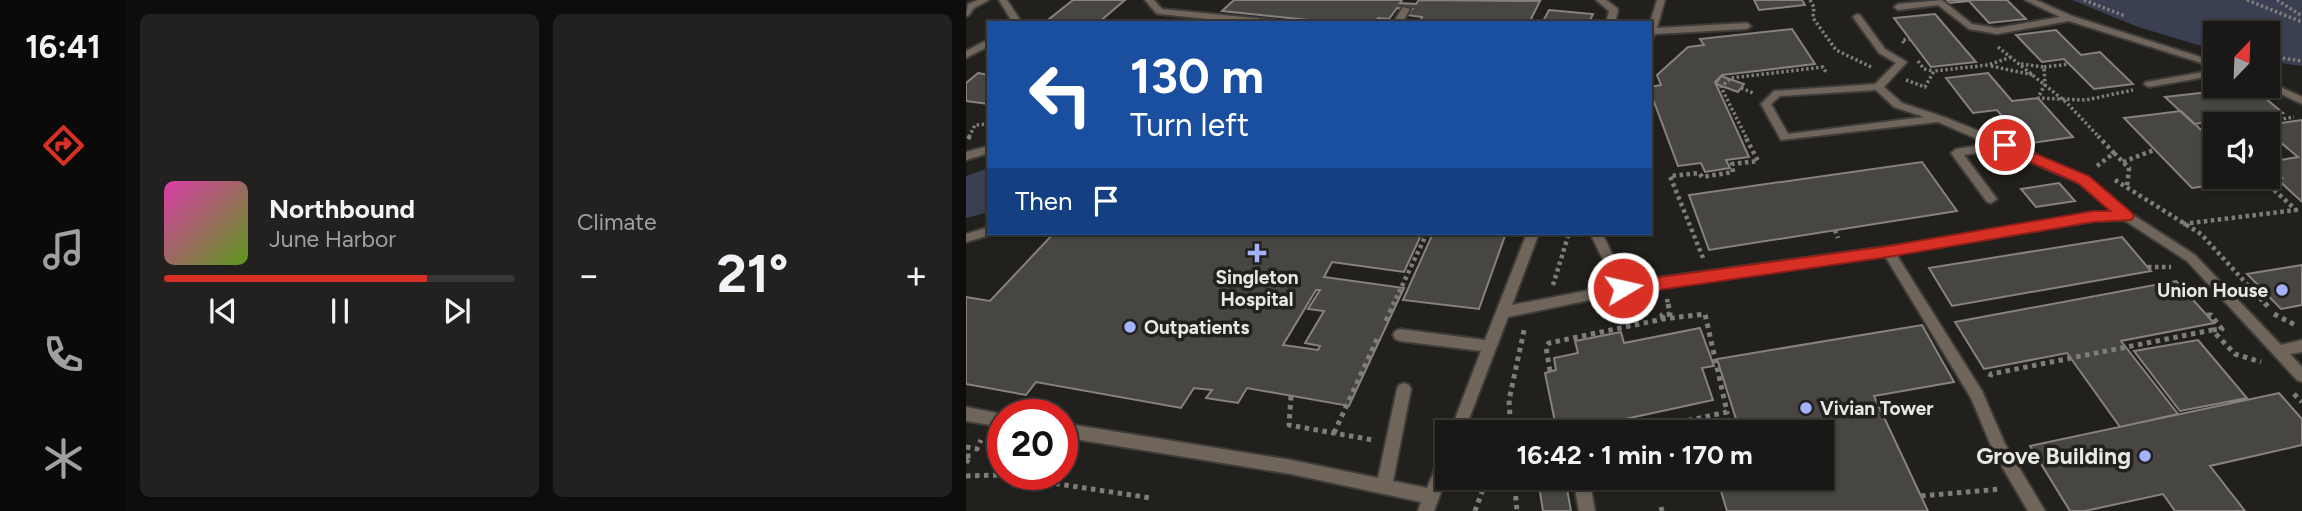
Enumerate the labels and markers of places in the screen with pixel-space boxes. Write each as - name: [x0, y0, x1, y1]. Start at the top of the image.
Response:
- pin: [1975, 115, 2035, 175]
- marker: Singleton Hospital: [1247, 243, 1267, 263]
- place label: Singleton Hospital: [1215, 266, 1299, 311]
- place label: Union House: [2157, 279, 2268, 302]
- marker: Union House: [2274, 282, 2290, 298]
- place label: Outpatients: [1144, 316, 1250, 339]
- marker: Outpatients: [1122, 319, 1138, 335]
- place label: Vivian Tower: [1820, 397, 1933, 420]
- marker: Vivian Tower: [1798, 400, 1814, 416]
- place label: Grove Building: [1976, 442, 2131, 470]
- marker: Grove Building: [2137, 448, 2153, 464]

